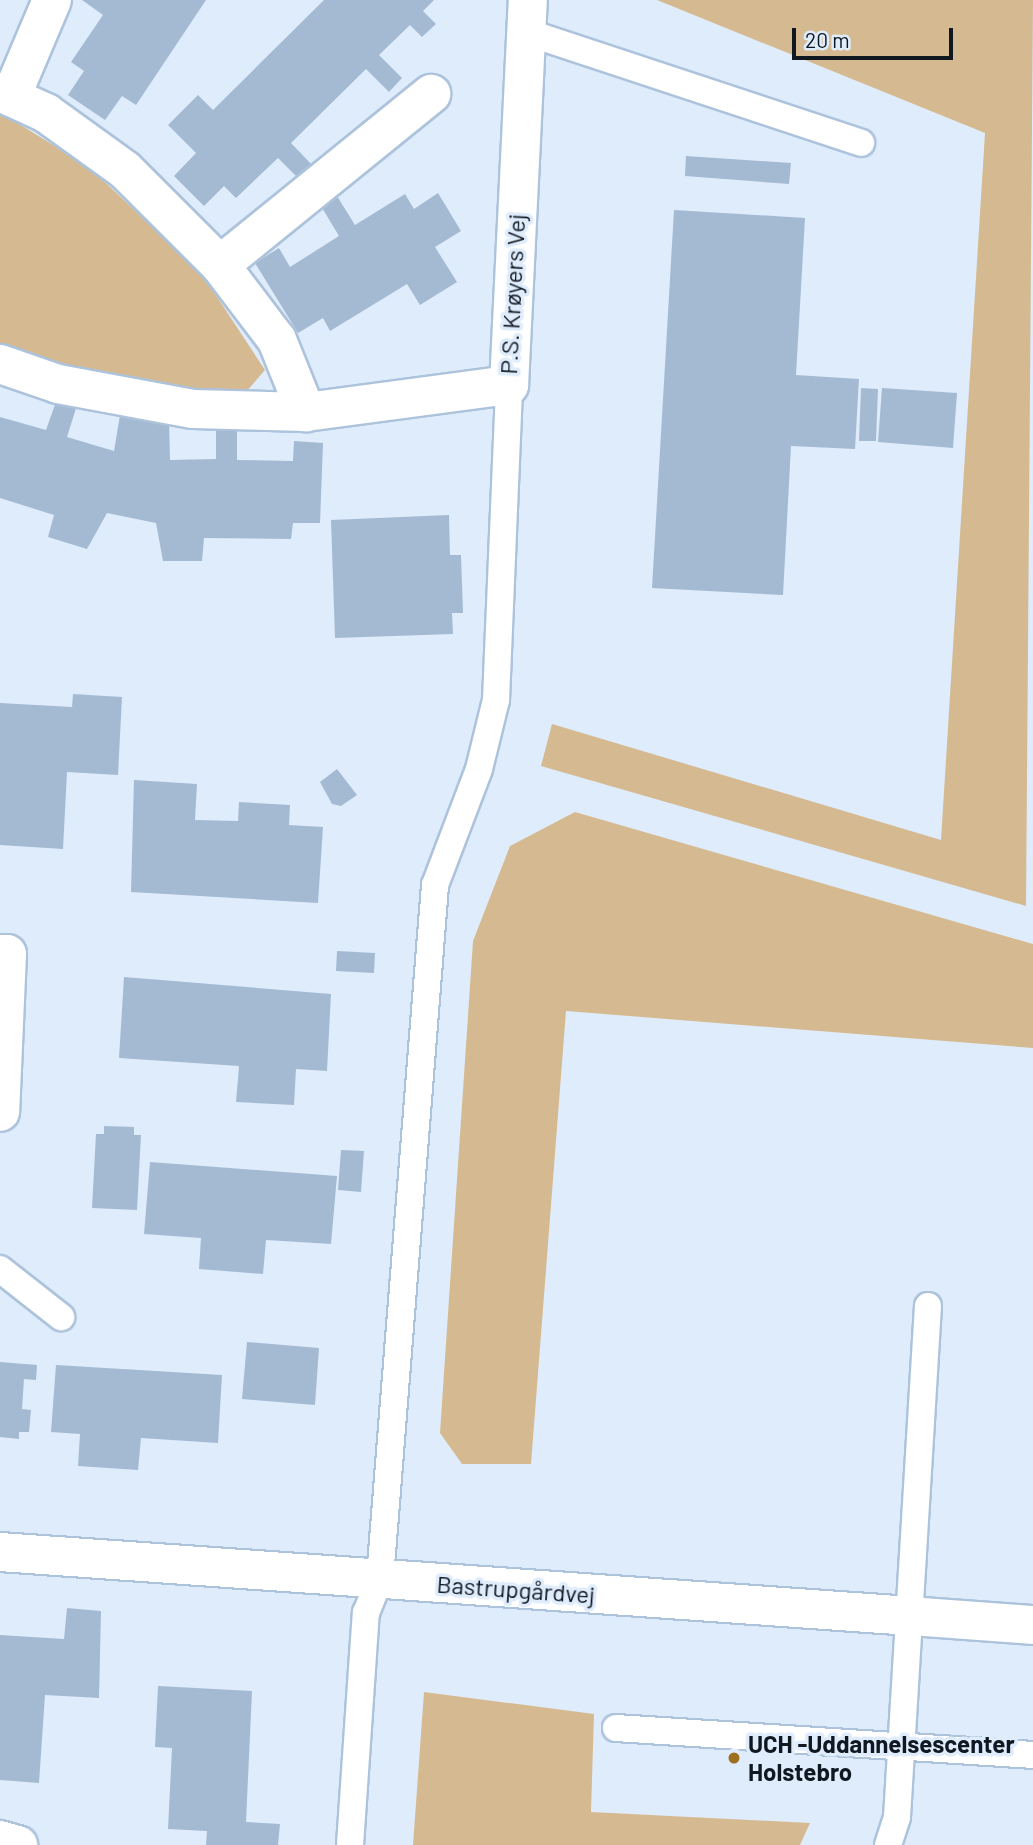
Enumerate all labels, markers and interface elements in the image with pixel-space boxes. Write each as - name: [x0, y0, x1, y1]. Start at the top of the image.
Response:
- scale bar: [795, 14, 956, 58]
- text: 20 m: [805, 27, 850, 52]
- street label: P.S. Krøyers Vej: [493, 213, 531, 375]
- street label: Bastrupgårdvej: [436, 1569, 596, 1609]
- place label: UCH -Uddannelsescenter Holstebro: [748, 1730, 1015, 1786]
- marker: UCH -Uddannelsescenter Holstebro: [726, 1750, 742, 1766]

